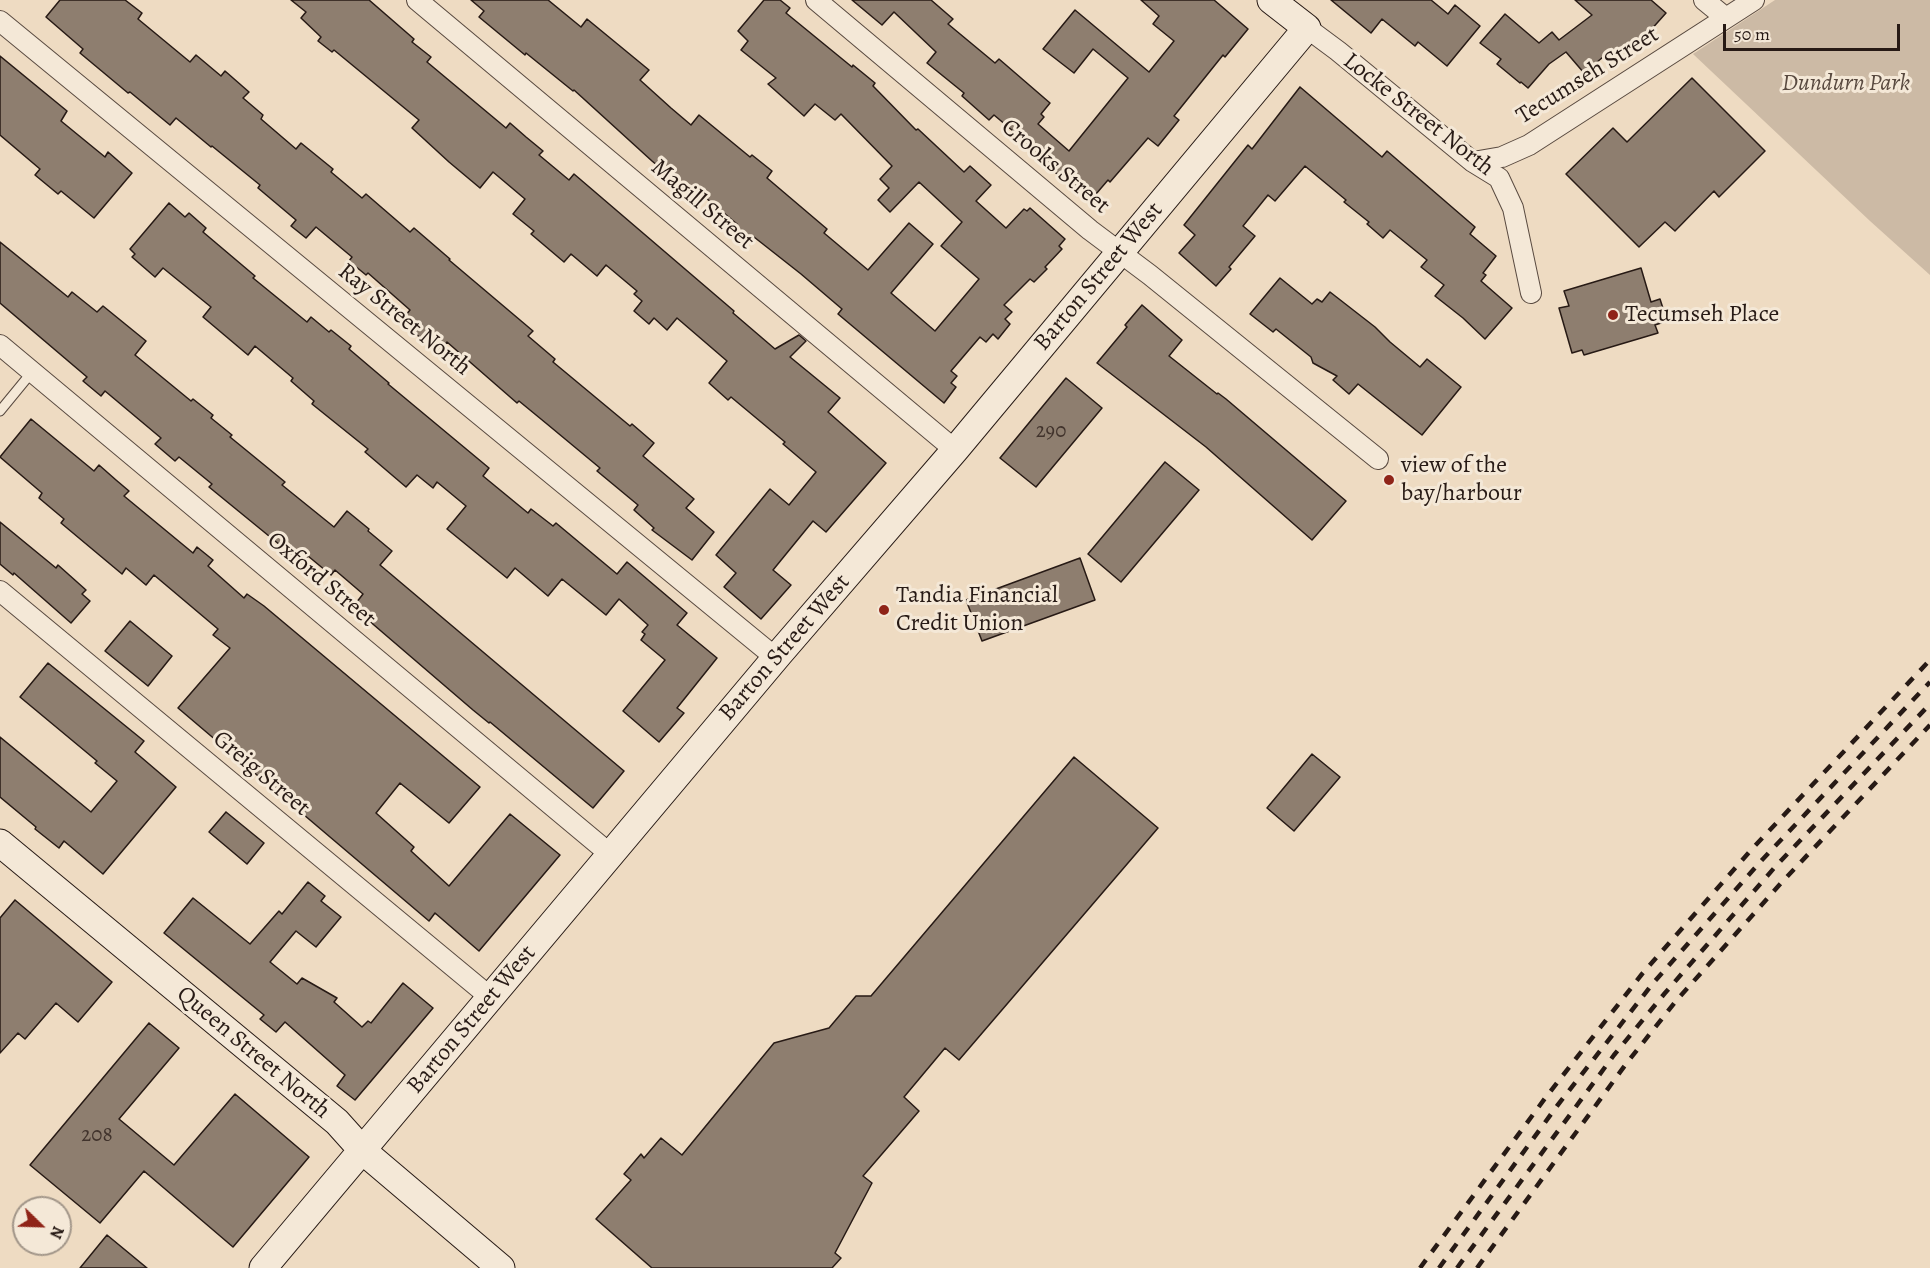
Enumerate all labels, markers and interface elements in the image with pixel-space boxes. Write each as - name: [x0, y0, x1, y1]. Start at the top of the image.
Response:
- scale bar: [1726, 12, 1903, 50]
- street label: Tecumseh Street: [1511, 21, 1665, 131]
- text: 50 m: [1734, 22, 1770, 46]
- street label: Locke Street North: [1337, 47, 1499, 183]
- park label: Dundurn Park: [1782, 70, 1910, 98]
- street label: Crooks Street: [995, 113, 1115, 221]
- street label: Magill Street: [645, 154, 759, 256]
- street label: Barton Street West: [1028, 197, 1170, 357]
- street label: Ray Street North: [332, 258, 476, 382]
- place label: Tecumseh Place: [1625, 301, 1779, 329]
- marker: Tecumseh Place: [1606, 308, 1620, 322]
- house number: 290: [1036, 419, 1066, 445]
- place label: view of the bay/harbour: [1401, 452, 1522, 508]
- marker: view of the bay/harbour: [1382, 473, 1396, 487]
- street label: Oxford Street: [261, 526, 381, 634]
- street label: Barton Street West: [713, 569, 857, 727]
- place label: Tandia Financial Credit Union: [896, 582, 1058, 638]
- marker: Tandia Financial Credit Union: [877, 603, 891, 617]
- street label: Greig Street: [207, 725, 315, 823]
- street label: Barton Street West: [401, 940, 543, 1100]
- street label: Queen Street North: [170, 980, 336, 1126]
- house number: 208: [81, 1123, 113, 1149]
- north arrow: [12, 1196, 72, 1256]
- text: N: [44, 1223, 69, 1242]

